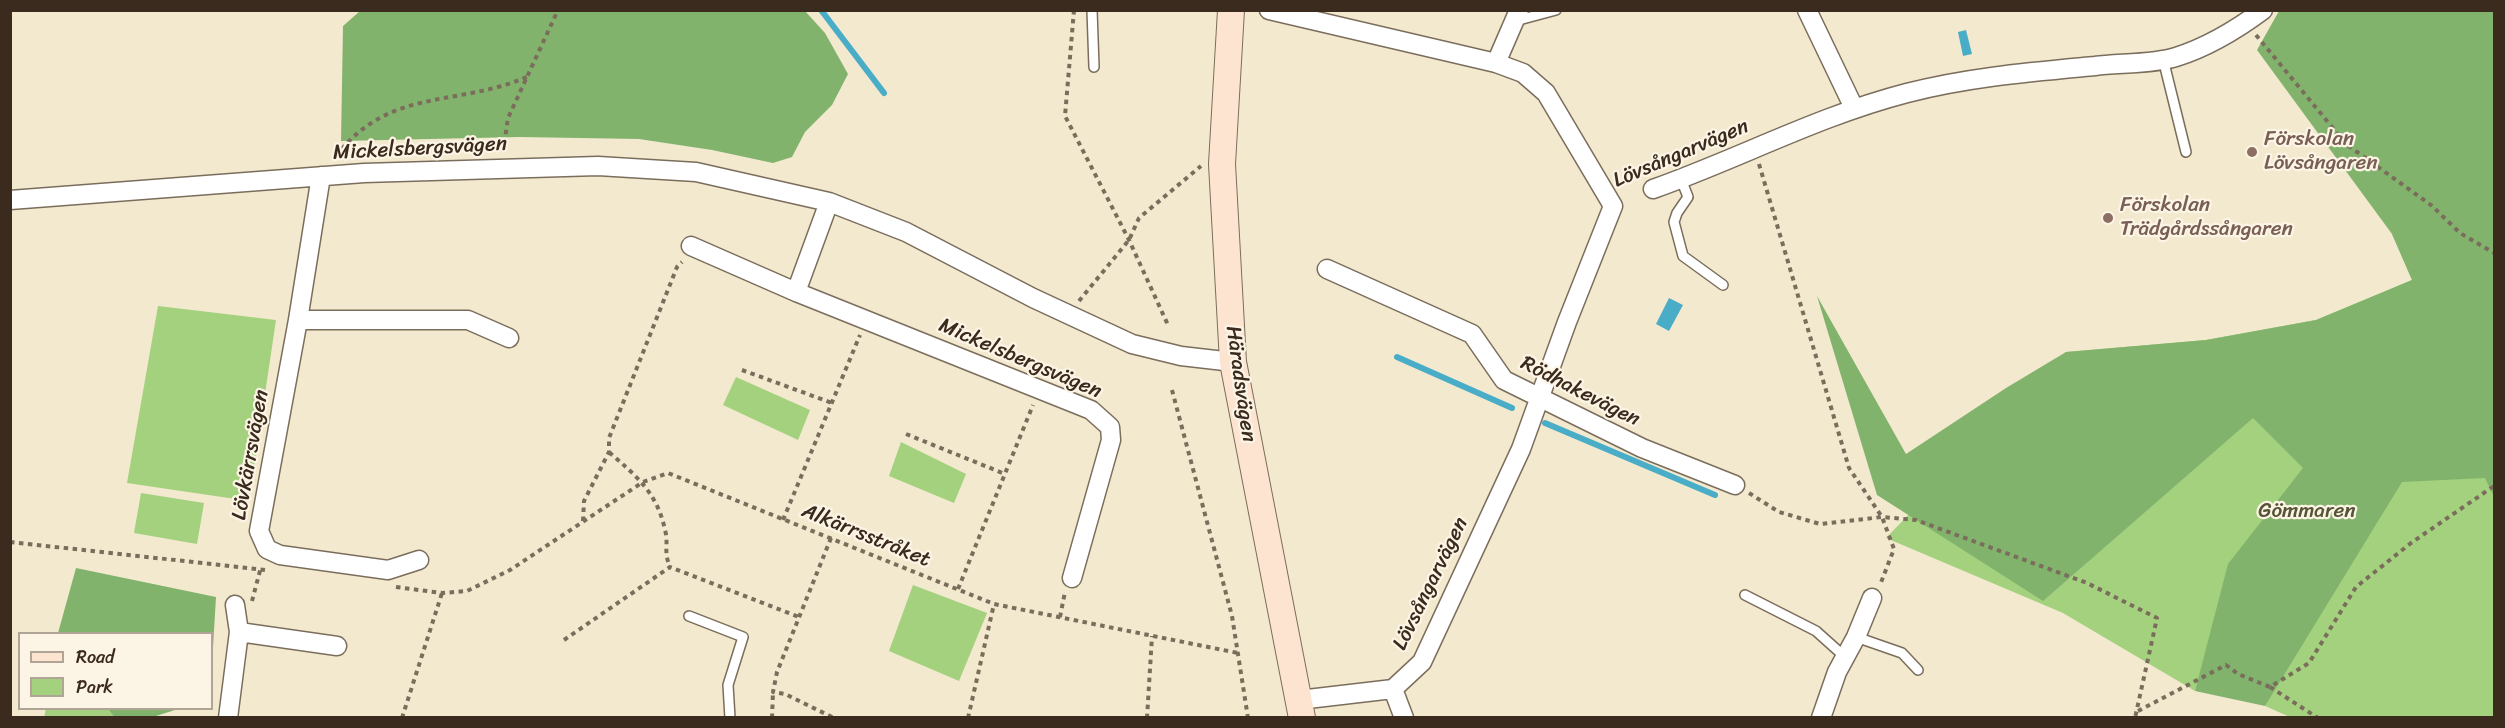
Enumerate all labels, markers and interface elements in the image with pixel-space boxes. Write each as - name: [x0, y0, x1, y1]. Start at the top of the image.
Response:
- street label: Lövsångarvägen: [1610, 114, 1752, 194]
- place label: Förskolan Lövsångaren: [2264, 127, 2378, 177]
- street label: Mickelsbergsvägen: [332, 132, 508, 166]
- marker: Förskolan Lövsångaren: [2245, 145, 2259, 159]
- place label: Förskolan Trädgårdssångaren: [2120, 193, 2293, 243]
- marker: Förskolan Trädgårdssångaren: [2101, 211, 2115, 225]
- street label: Mickelsbergsvägen: [935, 313, 1105, 405]
- street label: Häradsvägen: [1219, 324, 1261, 444]
- street label: Rödhakevägen: [1516, 351, 1644, 433]
- street label: Lövkärrsvägen: [227, 388, 275, 522]
- street label: Alkärrsstråket: [798, 499, 934, 573]
- park label: Gömmaren: [2258, 499, 2356, 525]
- street label: Lövsångarvägen: [1388, 514, 1474, 654]
- legend: [18, 632, 213, 710]
- text: Road: [76, 641, 115, 673]
- text: Park: [76, 671, 113, 703]

